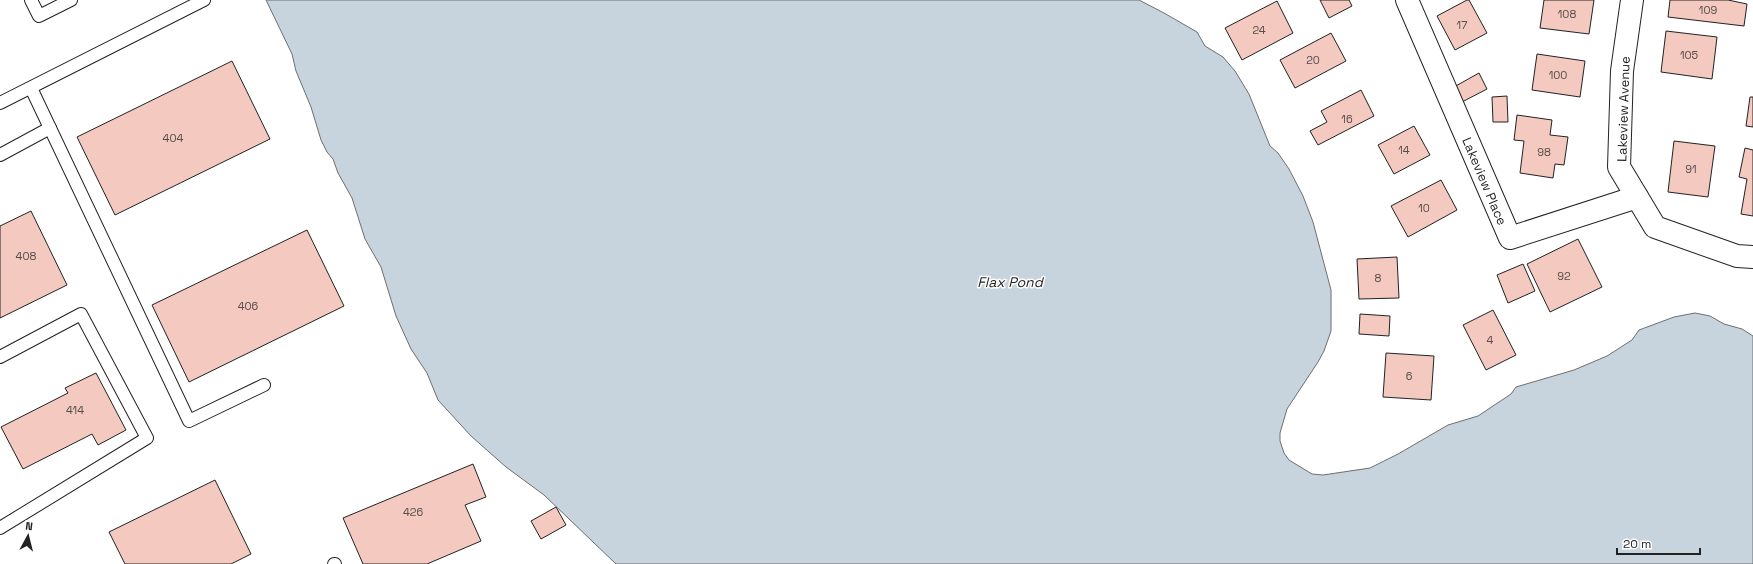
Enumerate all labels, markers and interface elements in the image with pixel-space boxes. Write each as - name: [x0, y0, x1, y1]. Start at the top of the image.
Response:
- house number: 109: [1699, 3, 1717, 17]
- house number: 108: [1558, 7, 1576, 21]
- house number: 17: [1457, 18, 1467, 32]
- house number: 24: [1252, 23, 1266, 37]
- house number: 105: [1680, 48, 1699, 62]
- house number: 20: [1306, 53, 1320, 67]
- street label: Lakeview Avenue: [1613, 56, 1634, 162]
- house number: 100: [1549, 68, 1567, 82]
- house number: 16: [1341, 112, 1353, 126]
- house number: 404: [163, 131, 184, 145]
- street label: Lakeview Place: [1458, 135, 1511, 228]
- house number: 14: [1398, 143, 1410, 157]
- house number: 98: [1537, 145, 1551, 159]
- house number: 91: [1685, 162, 1697, 176]
- house number: 10: [1418, 201, 1430, 215]
- house number: 408: [16, 249, 37, 263]
- house number: 92: [1557, 269, 1571, 283]
- house number: 8: [1375, 271, 1382, 285]
- water label: Flax Pond: [977, 273, 1045, 291]
- house number: 406: [238, 299, 259, 313]
- house number: 4: [1487, 333, 1494, 347]
- house number: 6: [1406, 369, 1413, 383]
- house number: 414: [66, 403, 84, 417]
- house number: 426: [403, 505, 423, 519]
- north arrow: [8, 516, 48, 556]
- text: N: [25, 519, 34, 533]
- scale bar: [1617, 530, 1700, 556]
- text: 20 m: [1623, 536, 1651, 552]

